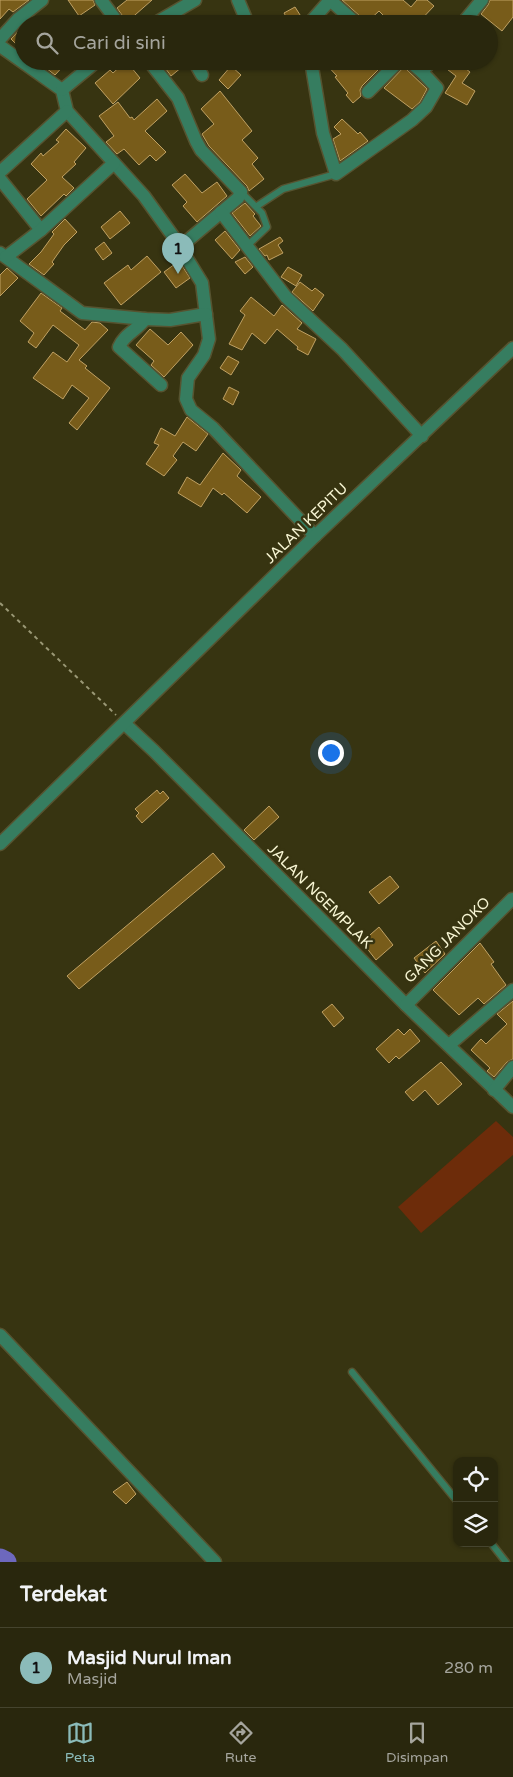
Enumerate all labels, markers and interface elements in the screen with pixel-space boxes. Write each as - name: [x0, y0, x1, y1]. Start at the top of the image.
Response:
- search box: [15, 15, 498, 70]
- icon: search: [33, 29, 61, 57]
- text: Cari di sini: [73, 32, 166, 54]
- pin: 1: [162, 233, 194, 274]
- street label: JALAN KEPITU: [261, 479, 351, 567]
- your location: [318, 740, 344, 766]
- street label: JALAN NGEMPLAK: [264, 840, 376, 952]
- street label: GANG JANOKO: [400, 893, 494, 987]
- map controls: [453, 1457, 498, 1547]
- button: locate: [453, 1457, 498, 1502]
- button: layers: [453, 1502, 498, 1547]
- text: Terdekat: [20, 1582, 107, 1607]
- text: Masjid Nurul Iman: [67, 1647, 232, 1669]
- text: 1: [31, 1658, 41, 1678]
- text: 280 m: [444, 1658, 493, 1678]
- text: Masjid: [67, 1669, 117, 1689]
- tab: Peta: [65, 1719, 95, 1766]
- tab: Rute: [225, 1719, 256, 1766]
- tab: Disimpan: [386, 1719, 448, 1766]

